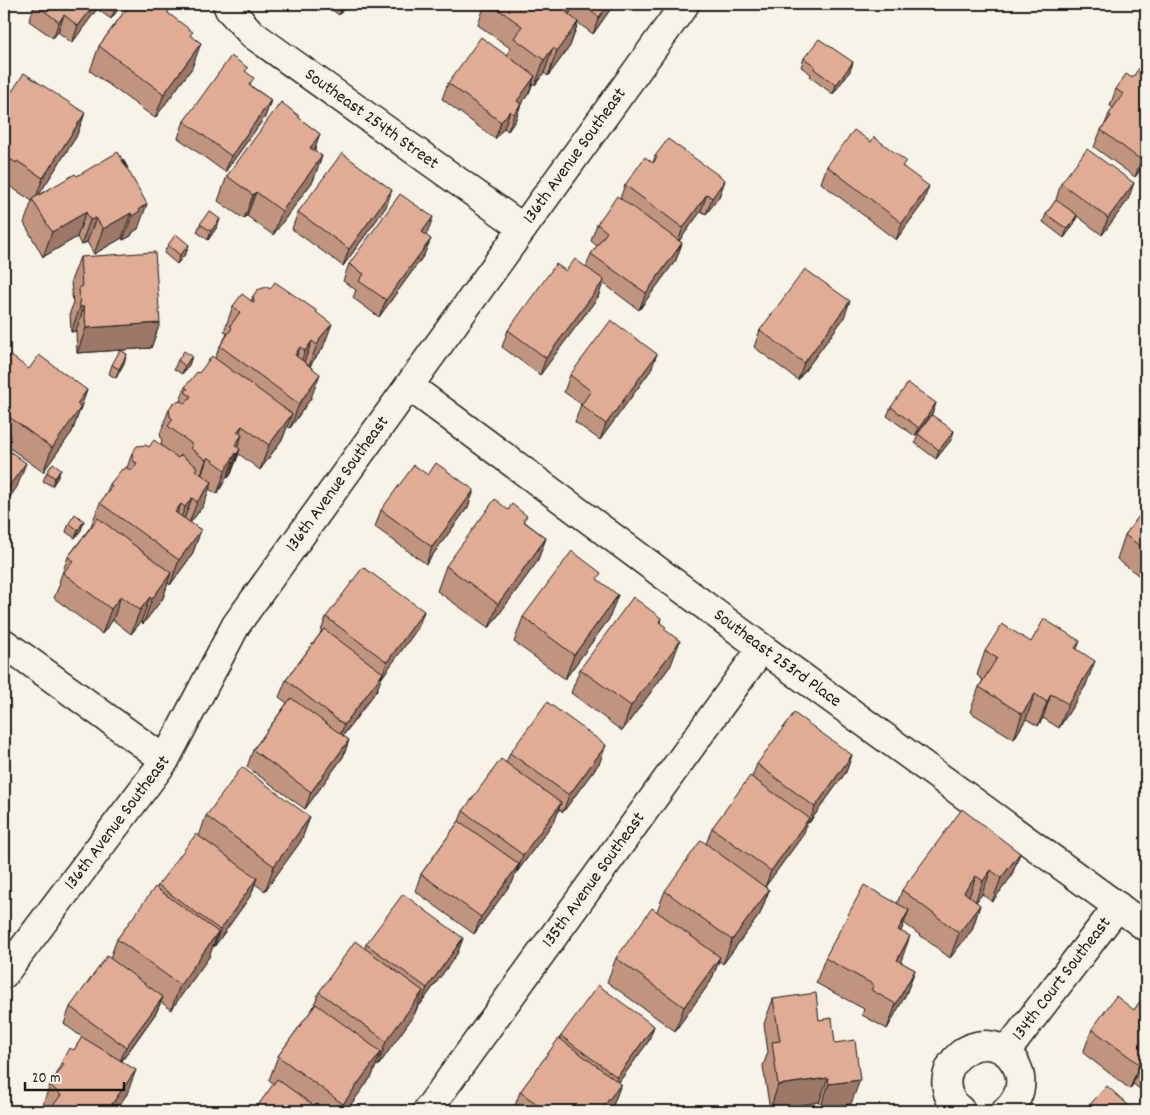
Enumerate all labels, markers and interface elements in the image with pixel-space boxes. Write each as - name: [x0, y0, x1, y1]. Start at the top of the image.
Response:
- street label: Southeast 254th Street: [299, 63, 444, 176]
- street label: 136th Avenue Southeast: [517, 83, 633, 229]
- street label: 136th Avenue Southeast: [280, 411, 396, 557]
- street label: Southeast 253rd Place: [708, 603, 846, 714]
- street label: 136th Avenue Southeast: [59, 750, 177, 895]
- street label: 135th Avenue Southeast: [536, 807, 652, 953]
- street label: 134th Court Southeast: [1006, 912, 1118, 1046]
- scale bar: [25, 1060, 124, 1092]
- text: 20 m: [32, 1068, 60, 1090]

